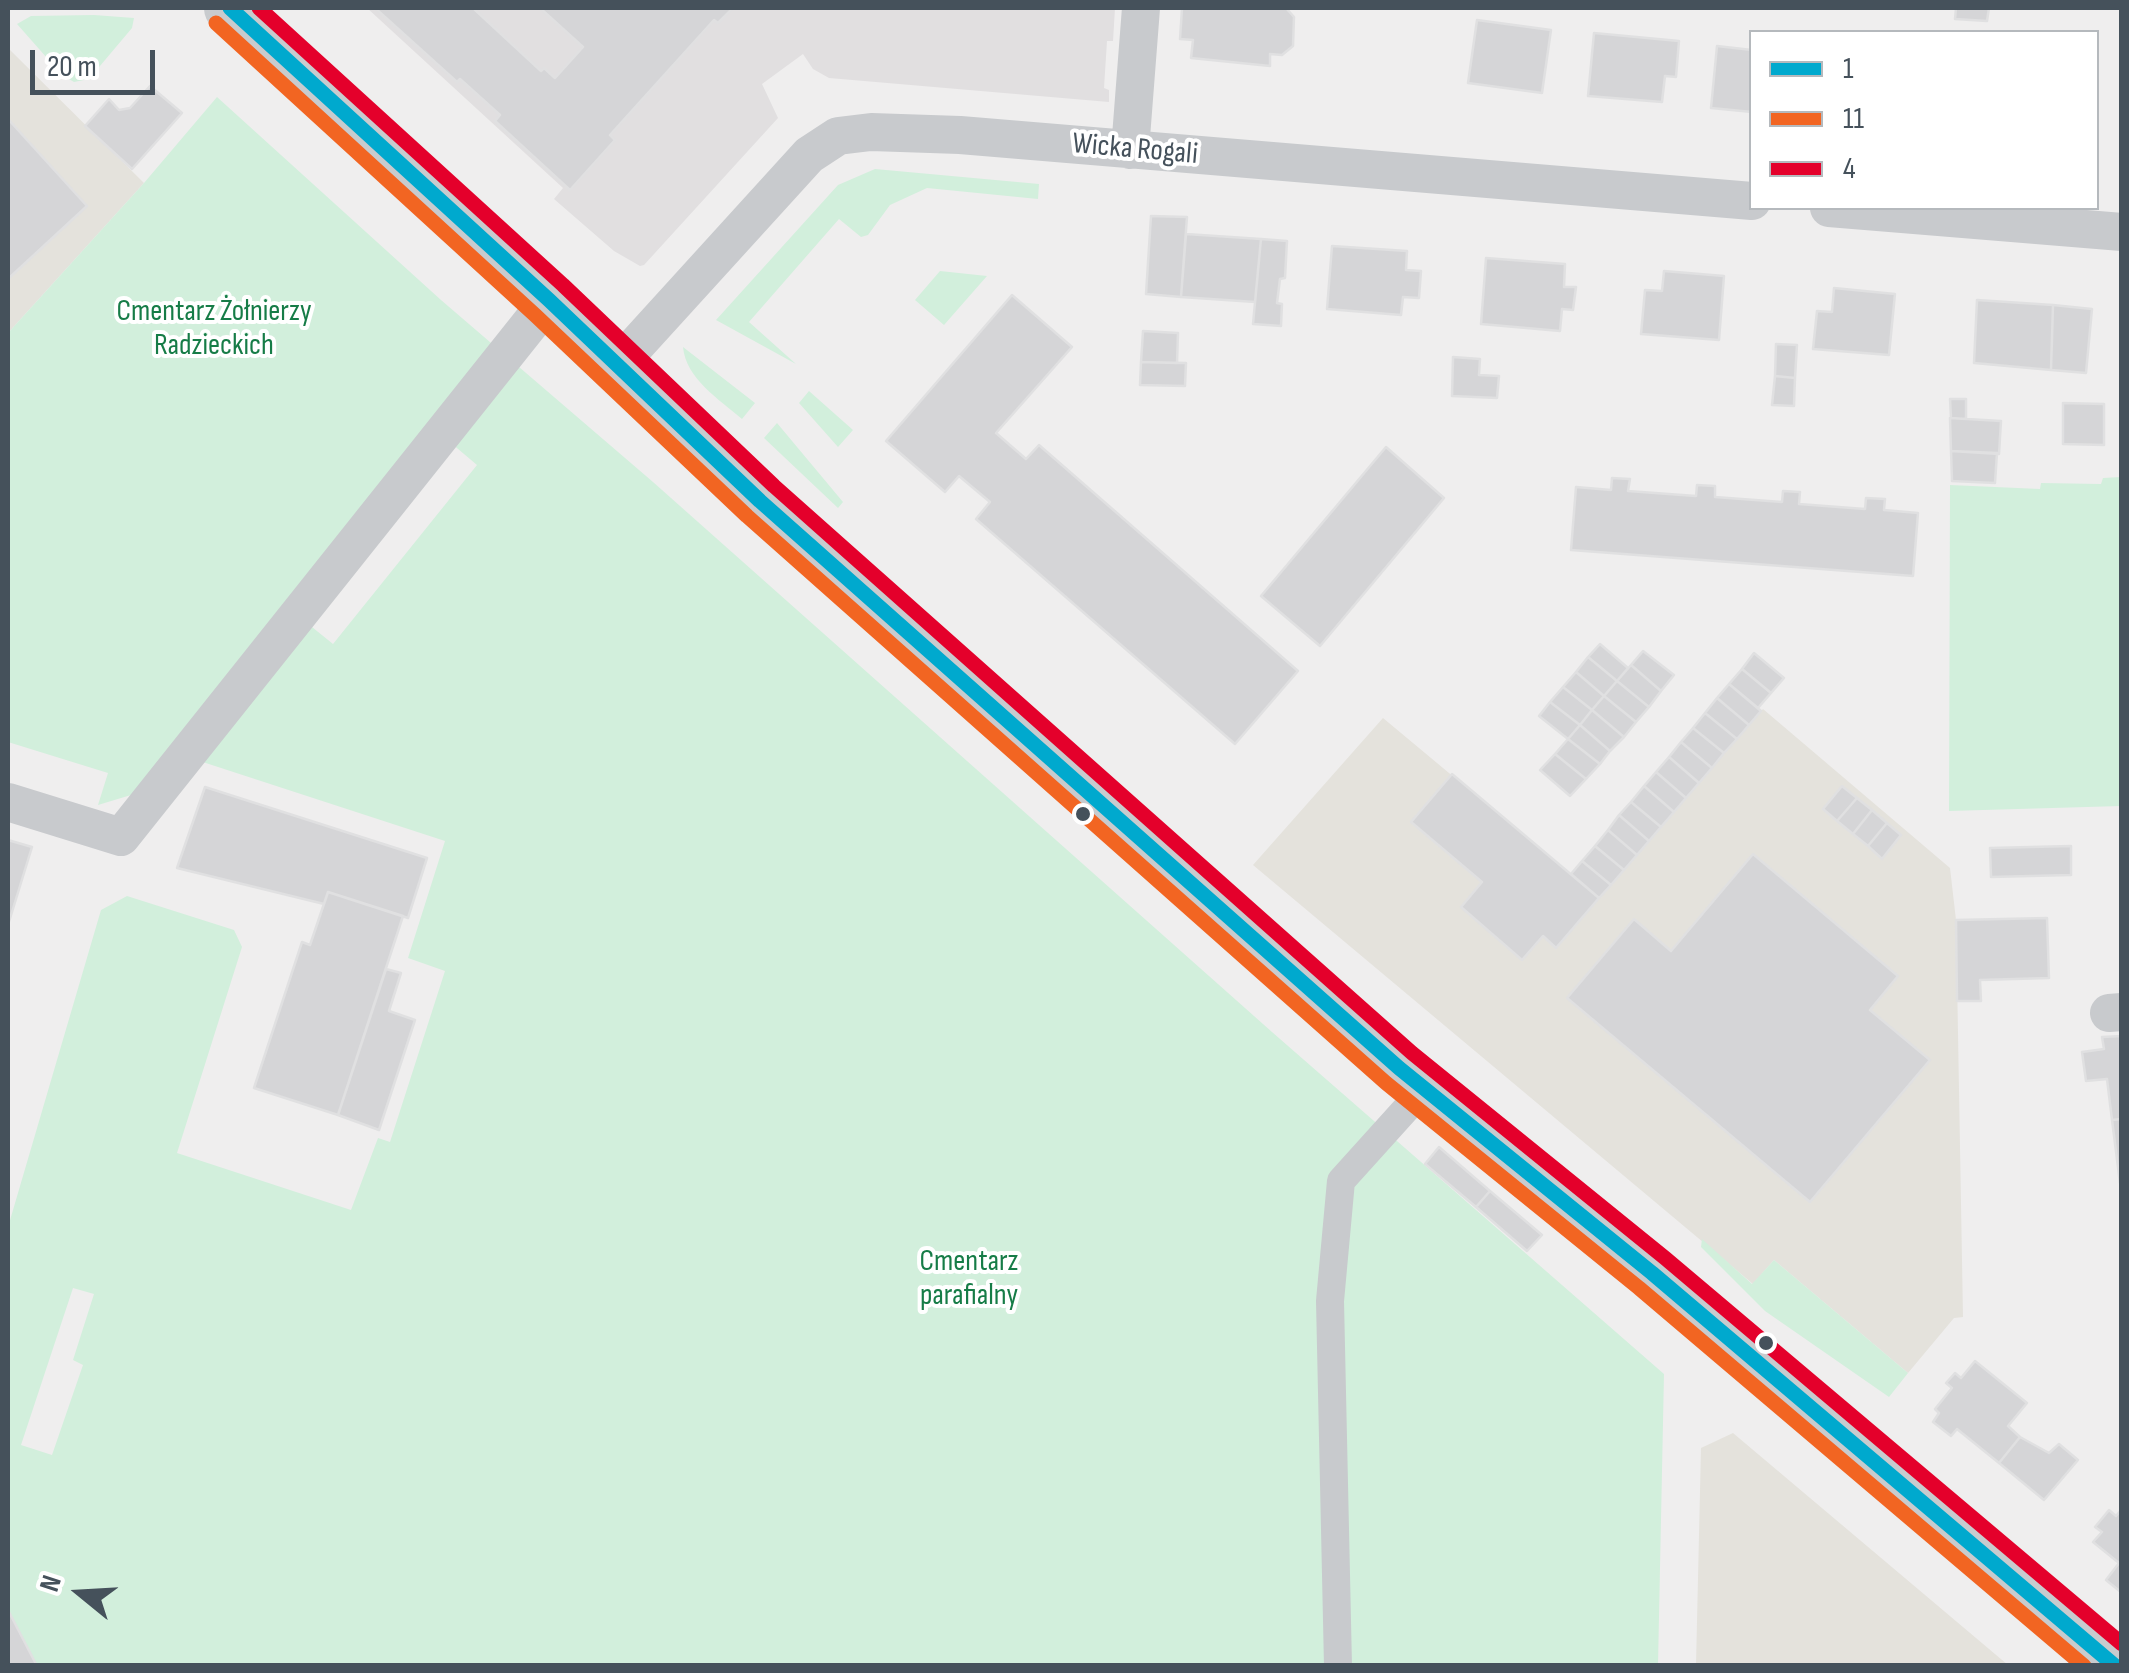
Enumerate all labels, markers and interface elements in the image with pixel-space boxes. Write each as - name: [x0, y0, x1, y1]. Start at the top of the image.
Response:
- scale bar: [35, 30, 160, 92]
- legend: [1749, 30, 2099, 210]
- text: 20 m: [47, 49, 97, 85]
- text: 1: [1843, 51, 1854, 87]
- text: 11: [1843, 101, 1864, 137]
- street label: Wicka Rogali: [1071, 127, 1199, 173]
- text: 4: [1843, 151, 1856, 187]
- park label: Cmentarz Żołnierzy Radzieckich: [116, 294, 312, 364]
- unlabelled marker: [1073, 804, 1093, 824]
- park label: Cmentarz parafialny: [920, 1244, 1018, 1314]
- unlabelled marker: [1756, 1333, 1776, 1353]
- north arrow: [30, 1543, 130, 1643]
- text: N: [33, 1571, 69, 1596]

